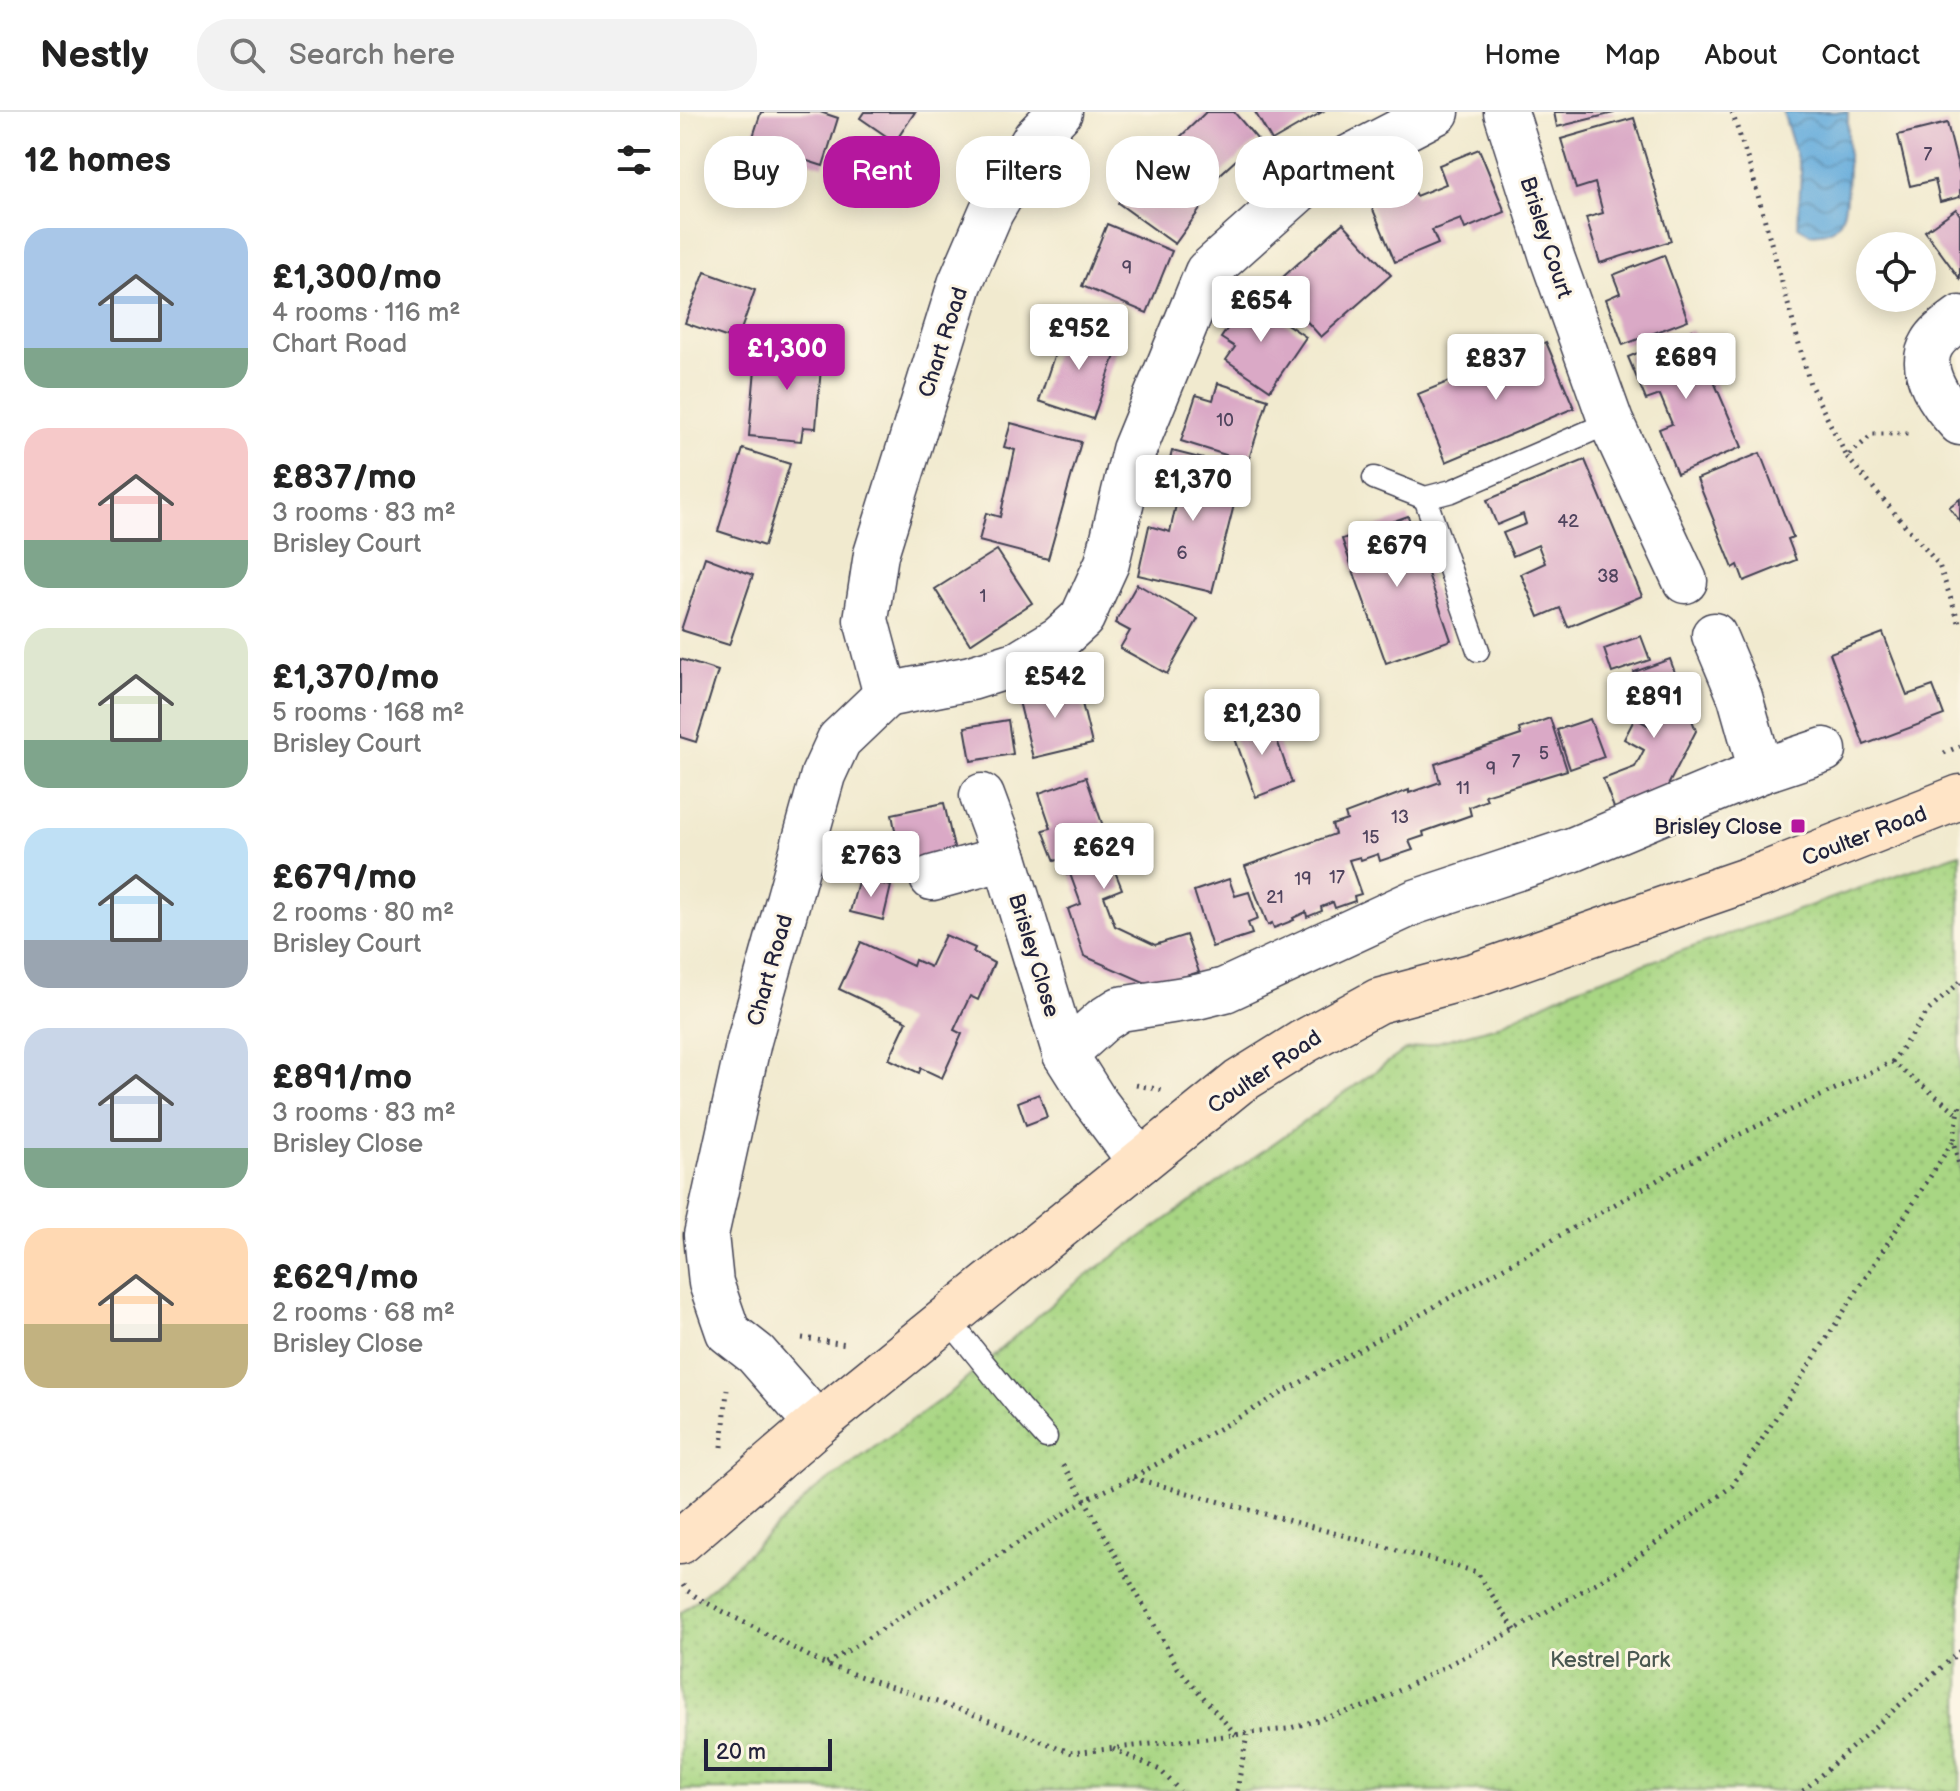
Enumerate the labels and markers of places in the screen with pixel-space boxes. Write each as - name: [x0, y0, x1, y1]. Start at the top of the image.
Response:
- pin: £654: [1214, 276, 1308, 344]
- pin: £952: [1032, 304, 1126, 372]
- pin: £1,300: [722, 324, 852, 392]
- pin: £689: [1639, 333, 1733, 401]
- pin: £837: [1449, 334, 1543, 402]
- pin: £1,370: [1128, 455, 1258, 523]
- pin: £679: [1350, 521, 1444, 589]
- pin: £542: [1008, 652, 1102, 720]
- pin: £891: [1607, 672, 1701, 740]
- pin: £1,230: [1197, 689, 1327, 757]
- place label: Brisley Close: [1654, 814, 1782, 841]
- marker: Brisley Close: [1789, 817, 1807, 835]
- pin: £629: [1057, 823, 1151, 891]
- pin: £763: [824, 831, 918, 899]

